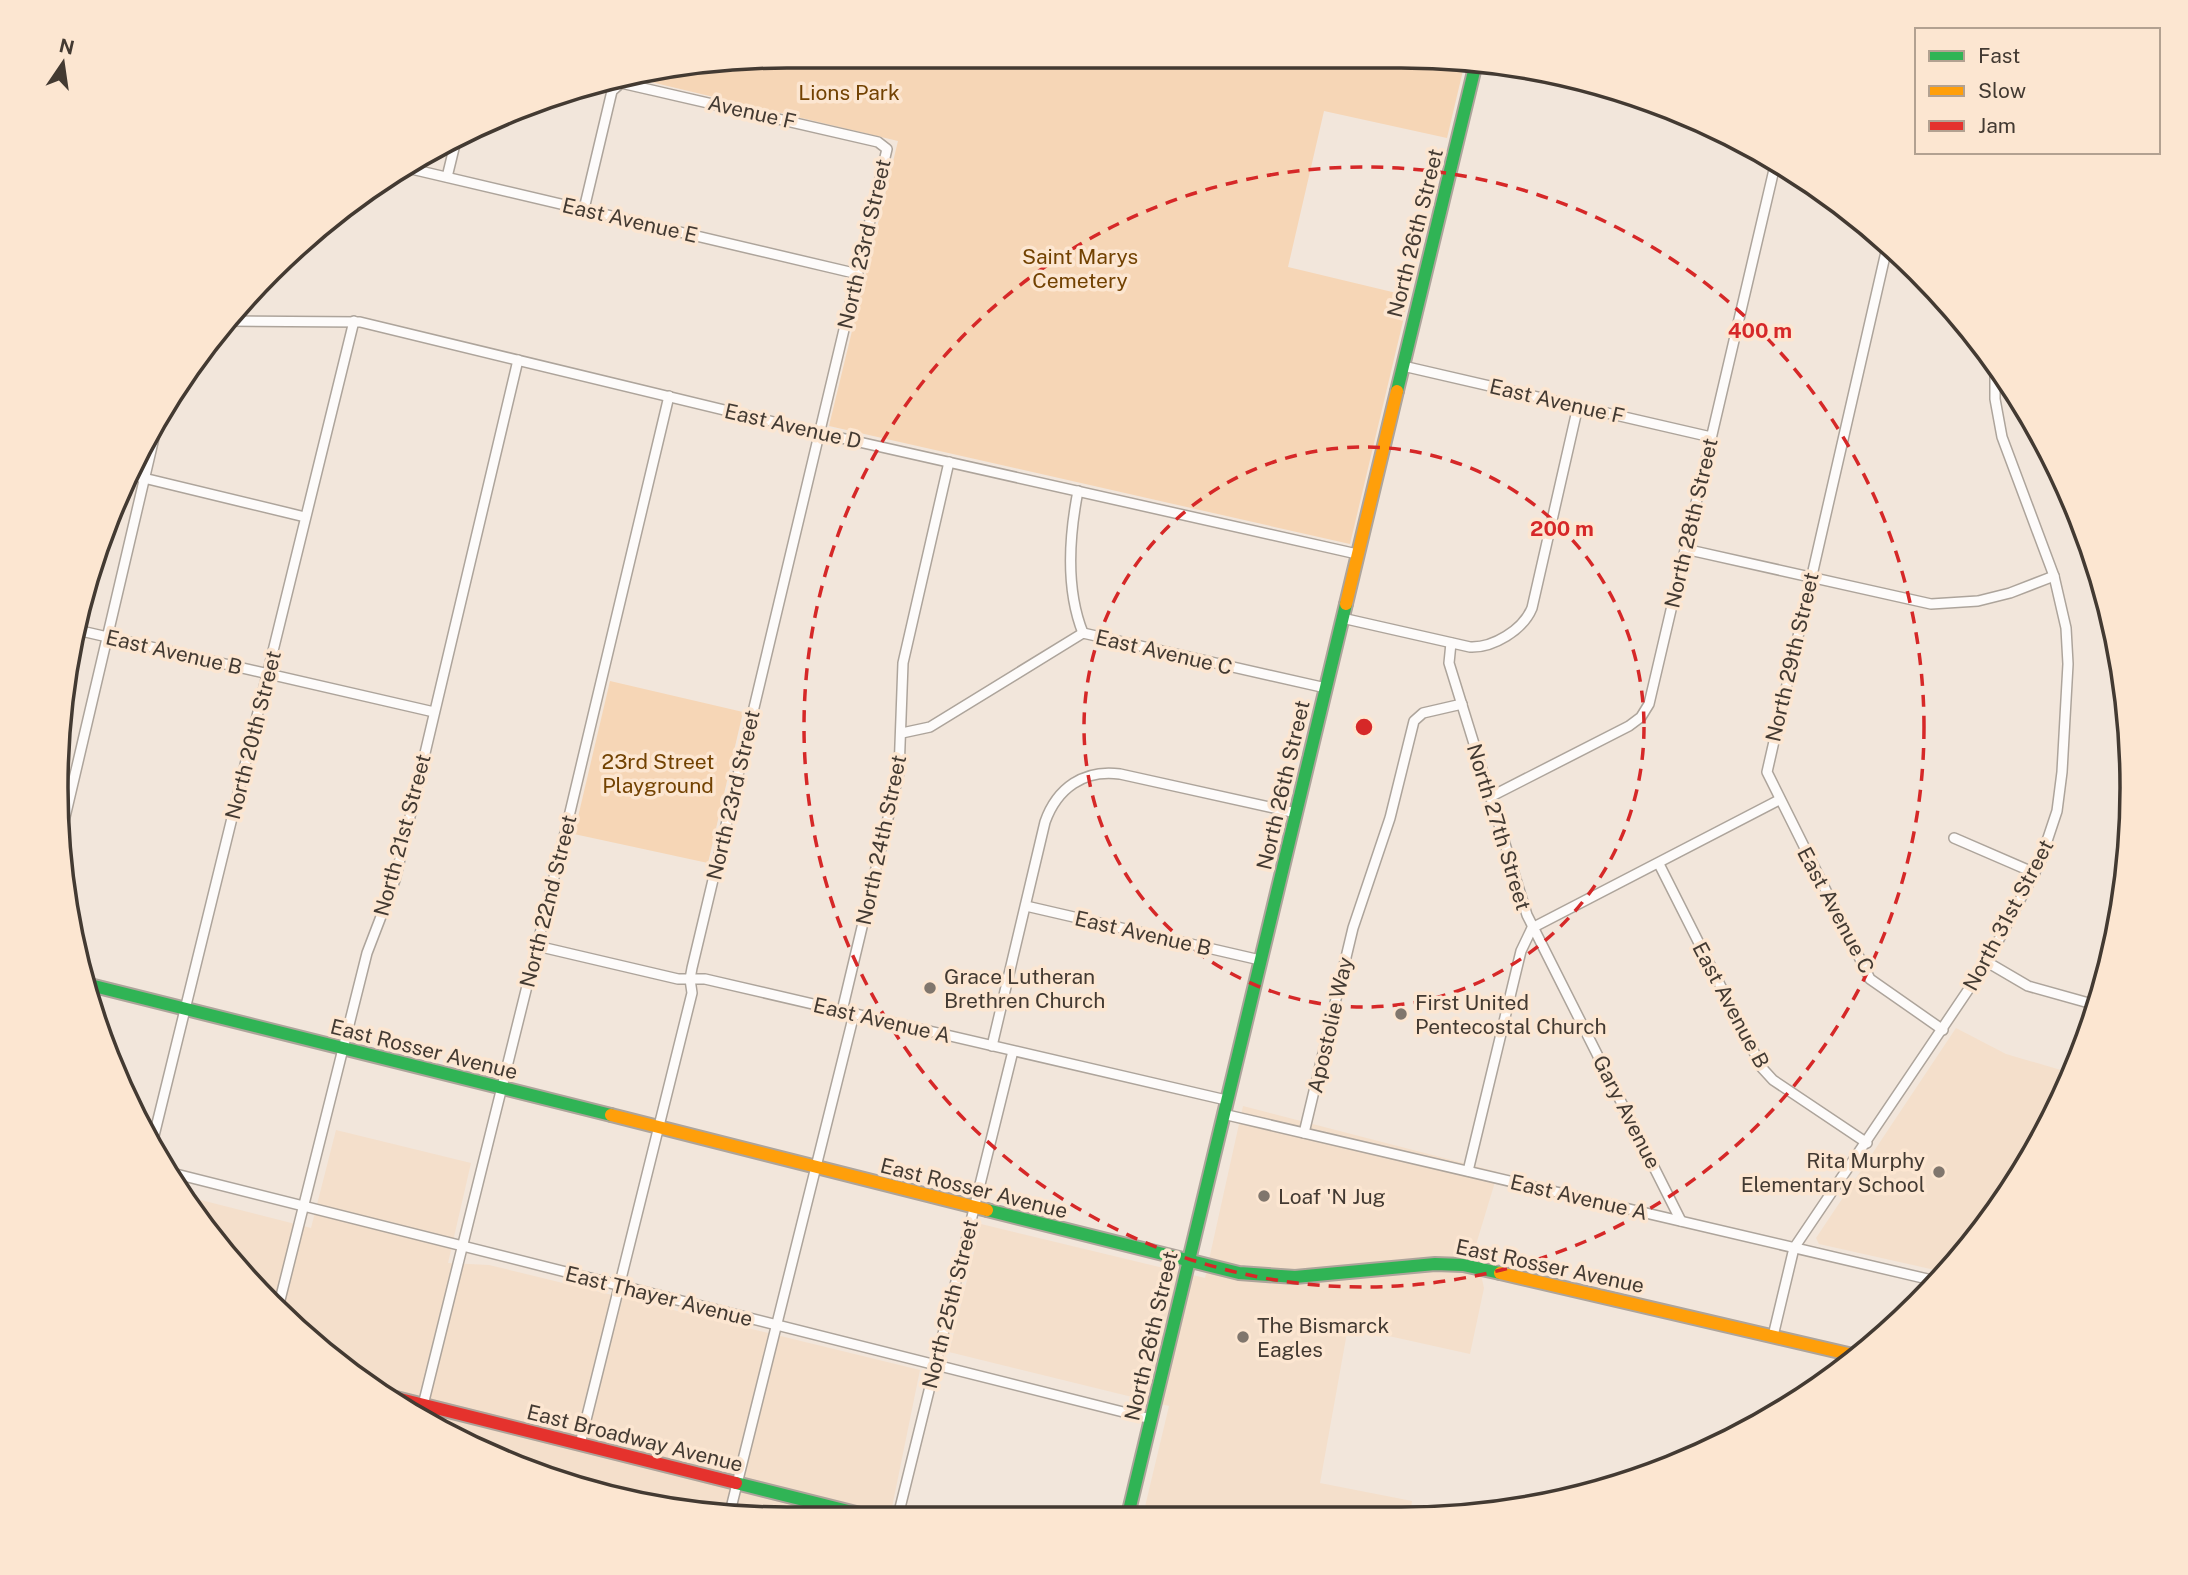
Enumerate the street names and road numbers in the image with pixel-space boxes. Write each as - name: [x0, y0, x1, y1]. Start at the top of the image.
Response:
- street label: Avenue F: [706, 90, 798, 134]
- street label: North 26th Street: [1382, 146, 1448, 320]
- street label: North 23rd Street: [832, 157, 896, 331]
- street label: East Avenue E: [560, 192, 700, 248]
- street label: East Avenue F: [1487, 373, 1627, 429]
- street label: East Avenue D: [722, 398, 864, 454]
- street label: North 28th Street: [1659, 436, 1723, 610]
- street label: North 29th Street: [1760, 570, 1824, 744]
- street label: East Avenue B: [103, 624, 245, 680]
- street label: East Avenue C: [1093, 624, 1235, 680]
- street label: North 20th Street: [220, 648, 286, 822]
- street label: North 26th Street: [1251, 698, 1315, 872]
- street label: North 23rd Street: [701, 708, 765, 882]
- street label: North 27th Street: [1462, 741, 1536, 913]
- street label: North 21st Street: [368, 751, 436, 919]
- street label: North 24th Street: [851, 753, 911, 927]
- street label: North 22nd Street: [514, 812, 582, 990]
- street label: North 31st Street: [1958, 835, 2058, 995]
- street label: East Avenue C: [1792, 842, 1880, 978]
- street label: East Avenue B: [1072, 905, 1214, 961]
- street label: East Avenue B: [1687, 938, 1775, 1072]
- street label: Apostolie Way: [1302, 955, 1358, 1095]
- street label: East Avenue A: [811, 992, 953, 1048]
- street label: East Rosser Avenue: [328, 1014, 520, 1084]
- street label: Gary Avenue: [1588, 1051, 1666, 1173]
- street label: East Rosser Avenue: [878, 1153, 1070, 1223]
- street label: East Avenue A: [1508, 1169, 1650, 1225]
- street label: North 25th Street: [917, 1217, 983, 1391]
- street label: East Rosser Avenue: [1453, 1234, 1647, 1298]
- street label: North 26th Street: [1119, 1249, 1183, 1423]
- street label: East Thayer Avenue: [563, 1261, 755, 1331]
- street label: East Broadway Avenue: [524, 1399, 746, 1477]

